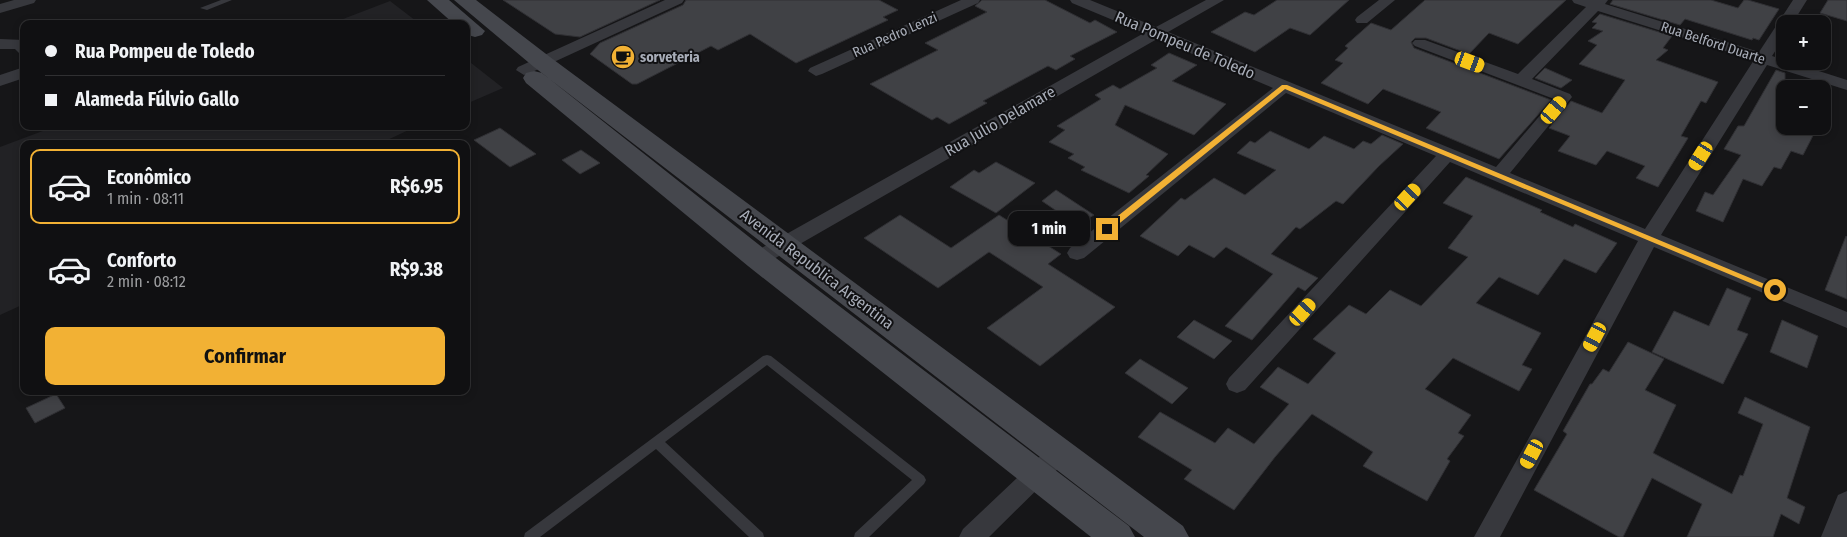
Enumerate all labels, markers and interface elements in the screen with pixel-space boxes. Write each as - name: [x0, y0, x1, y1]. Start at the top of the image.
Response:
- street label: Rua Pompeu de Toledo: [1112, 7, 1258, 83]
- street label: Rua Pedro Lenzi: [850, 9, 940, 61]
- map controls: [1776, 15, 1831, 135]
- button: +: [1776, 15, 1831, 70]
- street label: Rua Belford Duarte: [1659, 18, 1767, 68]
- text: Rua Pompeu de Toledo: [75, 40, 255, 63]
- cafe icon: sorveteria: [610, 44, 636, 70]
- place label: sorveteria: [640, 49, 700, 66]
- car: [1453, 50, 1486, 74]
- button: −: [1776, 80, 1831, 135]
- street label: Rua Julio Delamare: [941, 82, 1059, 160]
- text: Alameda Fúlvio Gallo: [75, 88, 239, 111]
- car: [1538, 94, 1569, 126]
- car: [1686, 139, 1715, 173]
- icon: car: [47, 164, 92, 209]
- text: Econômico: [107, 166, 191, 189]
- text: R$6.95: [390, 175, 443, 198]
- car: [1392, 181, 1423, 213]
- text: 1 min · 08:11: [107, 189, 184, 208]
- street label: Avenida Republica Argentina: [737, 205, 898, 333]
- callout: 1 min: [1007, 212, 1090, 246]
- route end: [1096, 218, 1118, 240]
- text: 1 min: [1032, 219, 1066, 238]
- icon: car: [47, 247, 92, 292]
- text: Conforto: [107, 249, 176, 272]
- text: R$9.38: [390, 258, 443, 281]
- text: 2 min · 08:12: [107, 272, 186, 291]
- route start: [1764, 279, 1786, 301]
- car: [1287, 296, 1318, 328]
- car: [1581, 320, 1608, 354]
- button: Confirmar: [45, 327, 445, 385]
- car: [1518, 437, 1545, 471]

